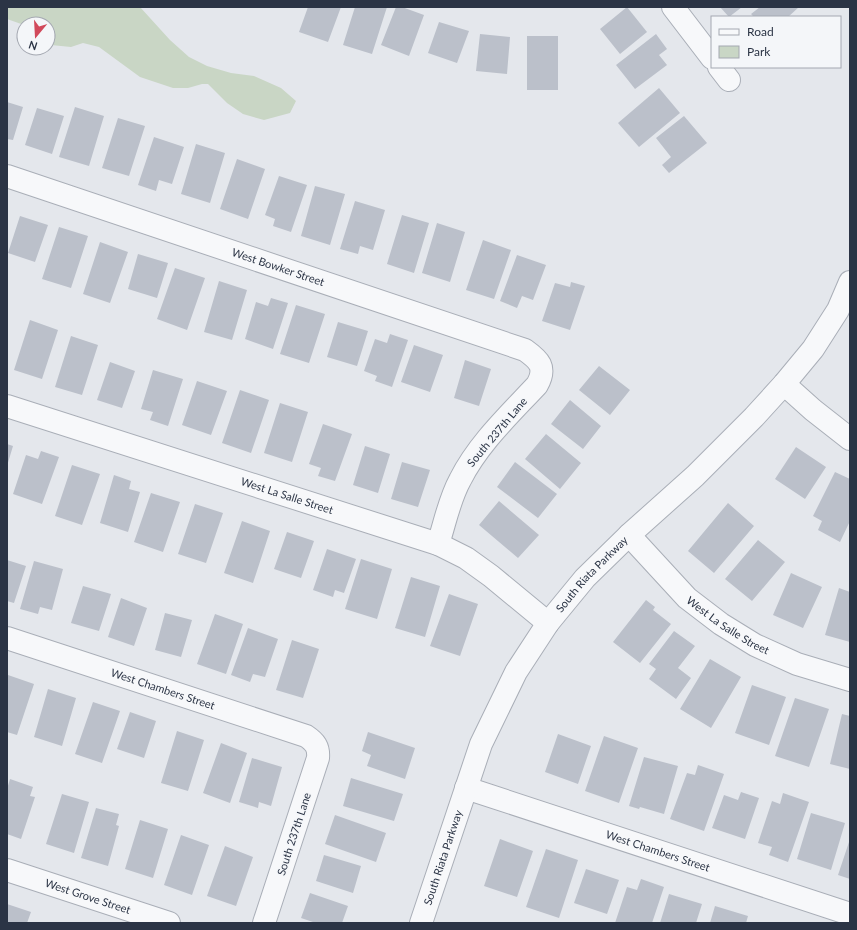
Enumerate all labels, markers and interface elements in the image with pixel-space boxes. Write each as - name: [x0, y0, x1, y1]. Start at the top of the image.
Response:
- north arrow: [16, 16, 56, 56]
- legend: [711, 16, 841, 68]
- text: Road: [747, 24, 774, 39]
- text: N: [27, 38, 39, 53]
- text: Park: [747, 44, 771, 59]
- street label: West Bowker Street: [230, 245, 326, 288]
- street label: South 237th Lane: [464, 394, 529, 469]
- street label: West La Salle Street: [239, 474, 335, 516]
- street label: South Riata Parkway: [553, 533, 630, 615]
- street label: West La Salle Street: [684, 593, 771, 657]
- street label: West Chambers Street: [109, 665, 217, 712]
- street label: South 237th Lane: [274, 791, 313, 877]
- street label: South Riata Parkway: [420, 808, 465, 907]
- street label: West Chambers Street: [604, 827, 712, 874]
- street label: West Grove Street: [44, 876, 132, 916]

